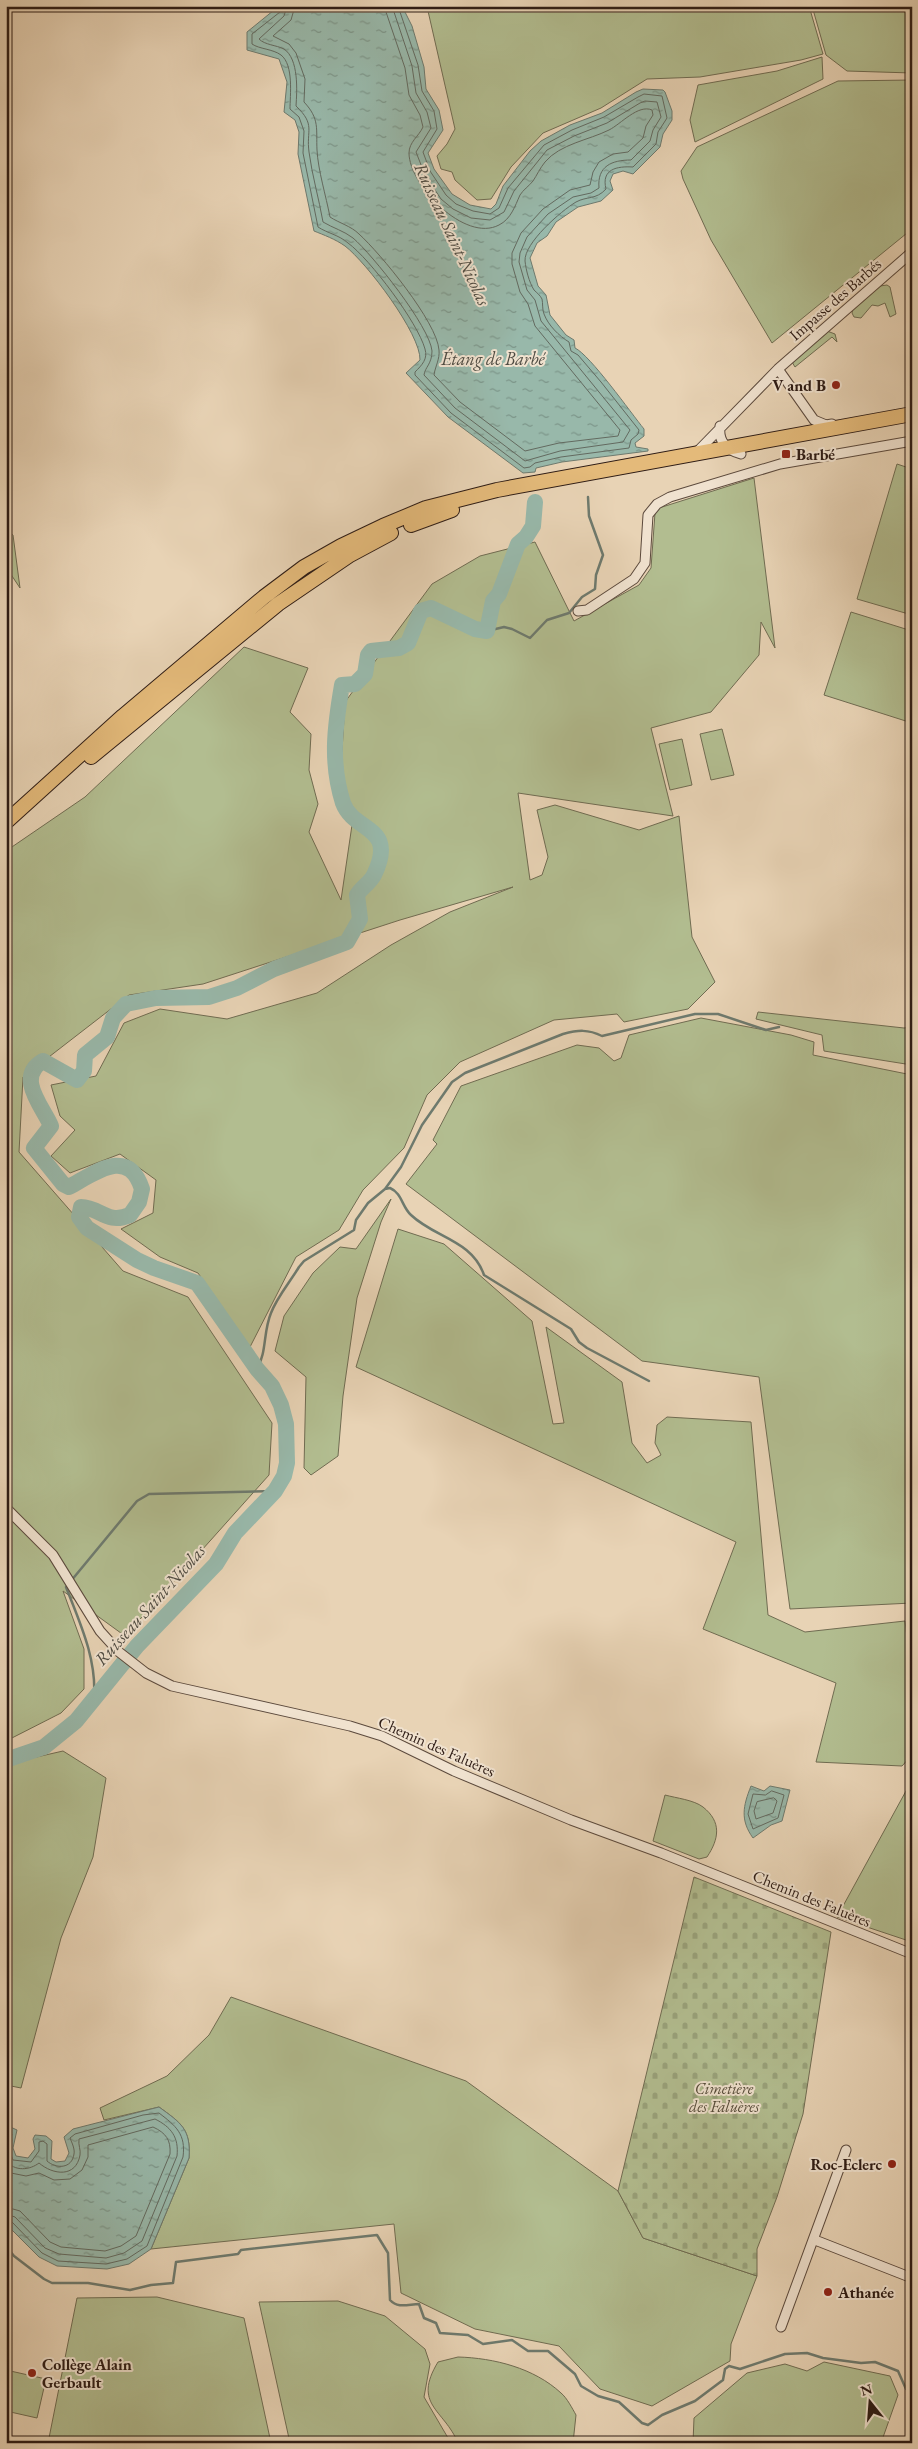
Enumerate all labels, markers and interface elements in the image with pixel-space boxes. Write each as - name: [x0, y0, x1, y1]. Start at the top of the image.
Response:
- water label: Ruisseau Saint-Nicolas: [409, 159, 496, 310]
- street label: Impasse des Barbés: [785, 254, 886, 345]
- water label: Étang de Barbé: [440, 347, 547, 371]
- place label: V and B: [772, 375, 826, 396]
- marker: V and B: [830, 379, 842, 391]
- place label: Barbé: [796, 444, 835, 465]
- marker: Barbé: [780, 448, 792, 460]
- water label: Ruisseau Saint-Nicolas: [89, 1539, 211, 1670]
- street label: Chemin des Faluères: [375, 1711, 499, 1782]
- street label: Chemin des Faluères: [750, 1865, 874, 1932]
- park label: Cimetière des Faluères: [689, 2078, 760, 2117]
- place label: Roc-Eclerc: [811, 2154, 882, 2175]
- marker: Roc-Eclerc: [886, 2158, 898, 2170]
- place label: Athanée: [837, 2282, 894, 2303]
- marker: Athanée: [822, 2286, 834, 2298]
- place label: Collège Alain Gerbault: [42, 2354, 132, 2393]
- marker: Collège Alain Gerbault: [26, 2367, 38, 2379]
- north arrow: [846, 2376, 896, 2426]
- text: N: [858, 2379, 875, 2400]

